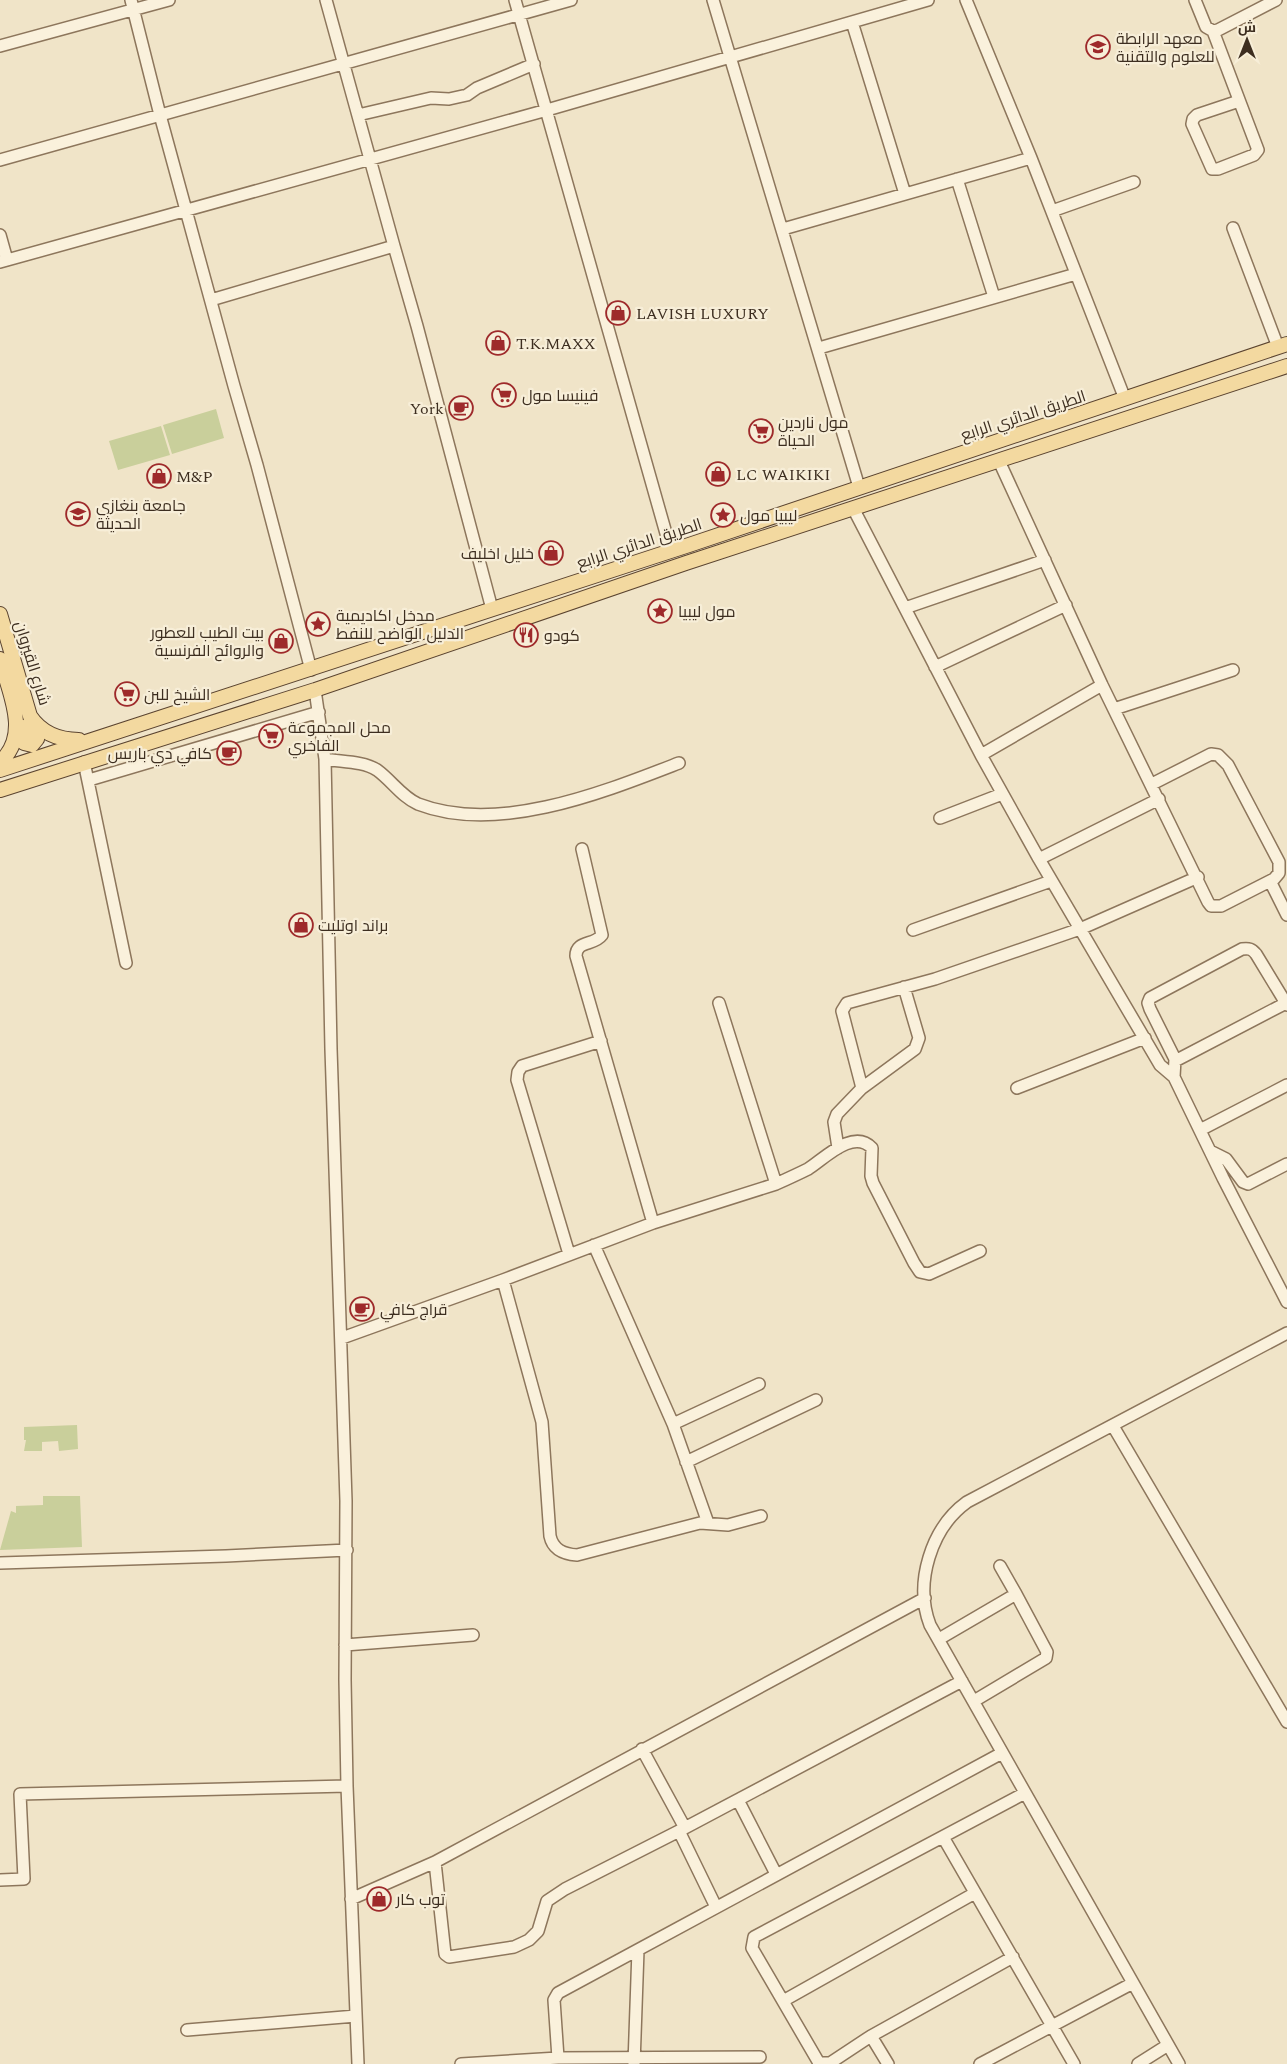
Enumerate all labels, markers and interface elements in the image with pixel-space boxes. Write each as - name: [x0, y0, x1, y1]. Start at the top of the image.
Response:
- north arrow: [1222, 15, 1272, 65]
- text: ش: [1238, 17, 1256, 38]
- place label: معهد الرابطة للعلوم والتقنية: [1116, 27, 1215, 69]
- school or university icon: معهد الرابطة للعلوم والتقنية: [1085, 34, 1111, 60]
- shop icon: LAVISH LUXURY: [605, 300, 631, 326]
- place label: LAVISH LUXURY: [636, 302, 769, 326]
- shop icon: T.K.MAXX: [485, 330, 511, 356]
- place label: T.K.MAXX: [516, 332, 596, 356]
- supermarket icon: فينيسا مول: [491, 382, 517, 408]
- place label: فينيسا مول: [522, 384, 598, 408]
- street label: الطريق الدائري الرابع: [958, 384, 1089, 448]
- cafe icon: York: [448, 395, 474, 421]
- place label: York: [410, 397, 444, 421]
- place label: مول ناردين الحياة: [778, 411, 849, 453]
- supermarket icon: مول ناردين الحياة: [748, 418, 774, 444]
- shop icon: LC WAIKIKI: [705, 461, 731, 487]
- shop icon: M&P: [146, 463, 172, 489]
- place label: LC WAIKIKI: [736, 463, 831, 487]
- place label: M&P: [176, 465, 213, 489]
- place label: جامعة بنغازي الحديثة: [96, 494, 186, 536]
- school or university icon: جامعة بنغازي الحديثة: [65, 501, 91, 527]
- place icon: ليبيا مول: [710, 502, 736, 528]
- place label: ليبيا مول: [740, 504, 797, 528]
- street label: الطريق الدائري الرابع: [574, 512, 705, 576]
- shop icon: خليل اخليف: [538, 540, 564, 566]
- place label: خليل اخليف: [461, 542, 534, 566]
- place icon: مول ليبيا: [647, 598, 673, 624]
- place label: مول ليبيا: [678, 600, 735, 624]
- place label: مدخل اكاديمية الدليل الواضح للنفط: [336, 604, 464, 646]
- place icon: مدخل اكاديمية الدليل الواضح للنفط: [305, 611, 331, 637]
- street label: شارع القيروان: [8, 618, 56, 708]
- place label: بيت الطيب للعطور والروائح الفرنسية: [150, 621, 264, 663]
- restaurant icon: كودو: [513, 622, 539, 648]
- place label: كودو: [544, 624, 580, 648]
- shop icon: بيت الطيب للعطور والروائح الفرنسية: [268, 628, 294, 654]
- supermarket icon: الشيخ للبن: [114, 681, 140, 707]
- place label: الشيخ للبن: [144, 683, 210, 707]
- place label: محل المجموعة الفاخري: [288, 716, 391, 759]
- supermarket icon: محل المجموعة الفاخري: [258, 723, 284, 749]
- cafe icon: كافي دي باريس: [216, 740, 242, 766]
- place label: كافي دي باريس: [108, 742, 212, 767]
- shop icon: براند اوتليت: [288, 912, 314, 938]
- place label: براند اوتليت: [318, 914, 388, 938]
- cafe icon: قراج كافي: [349, 1296, 375, 1322]
- place label: قراج كافي: [380, 1298, 448, 1323]
- shop icon: توب كار: [366, 1886, 392, 1912]
- place label: توب كار: [395, 1888, 446, 1912]

